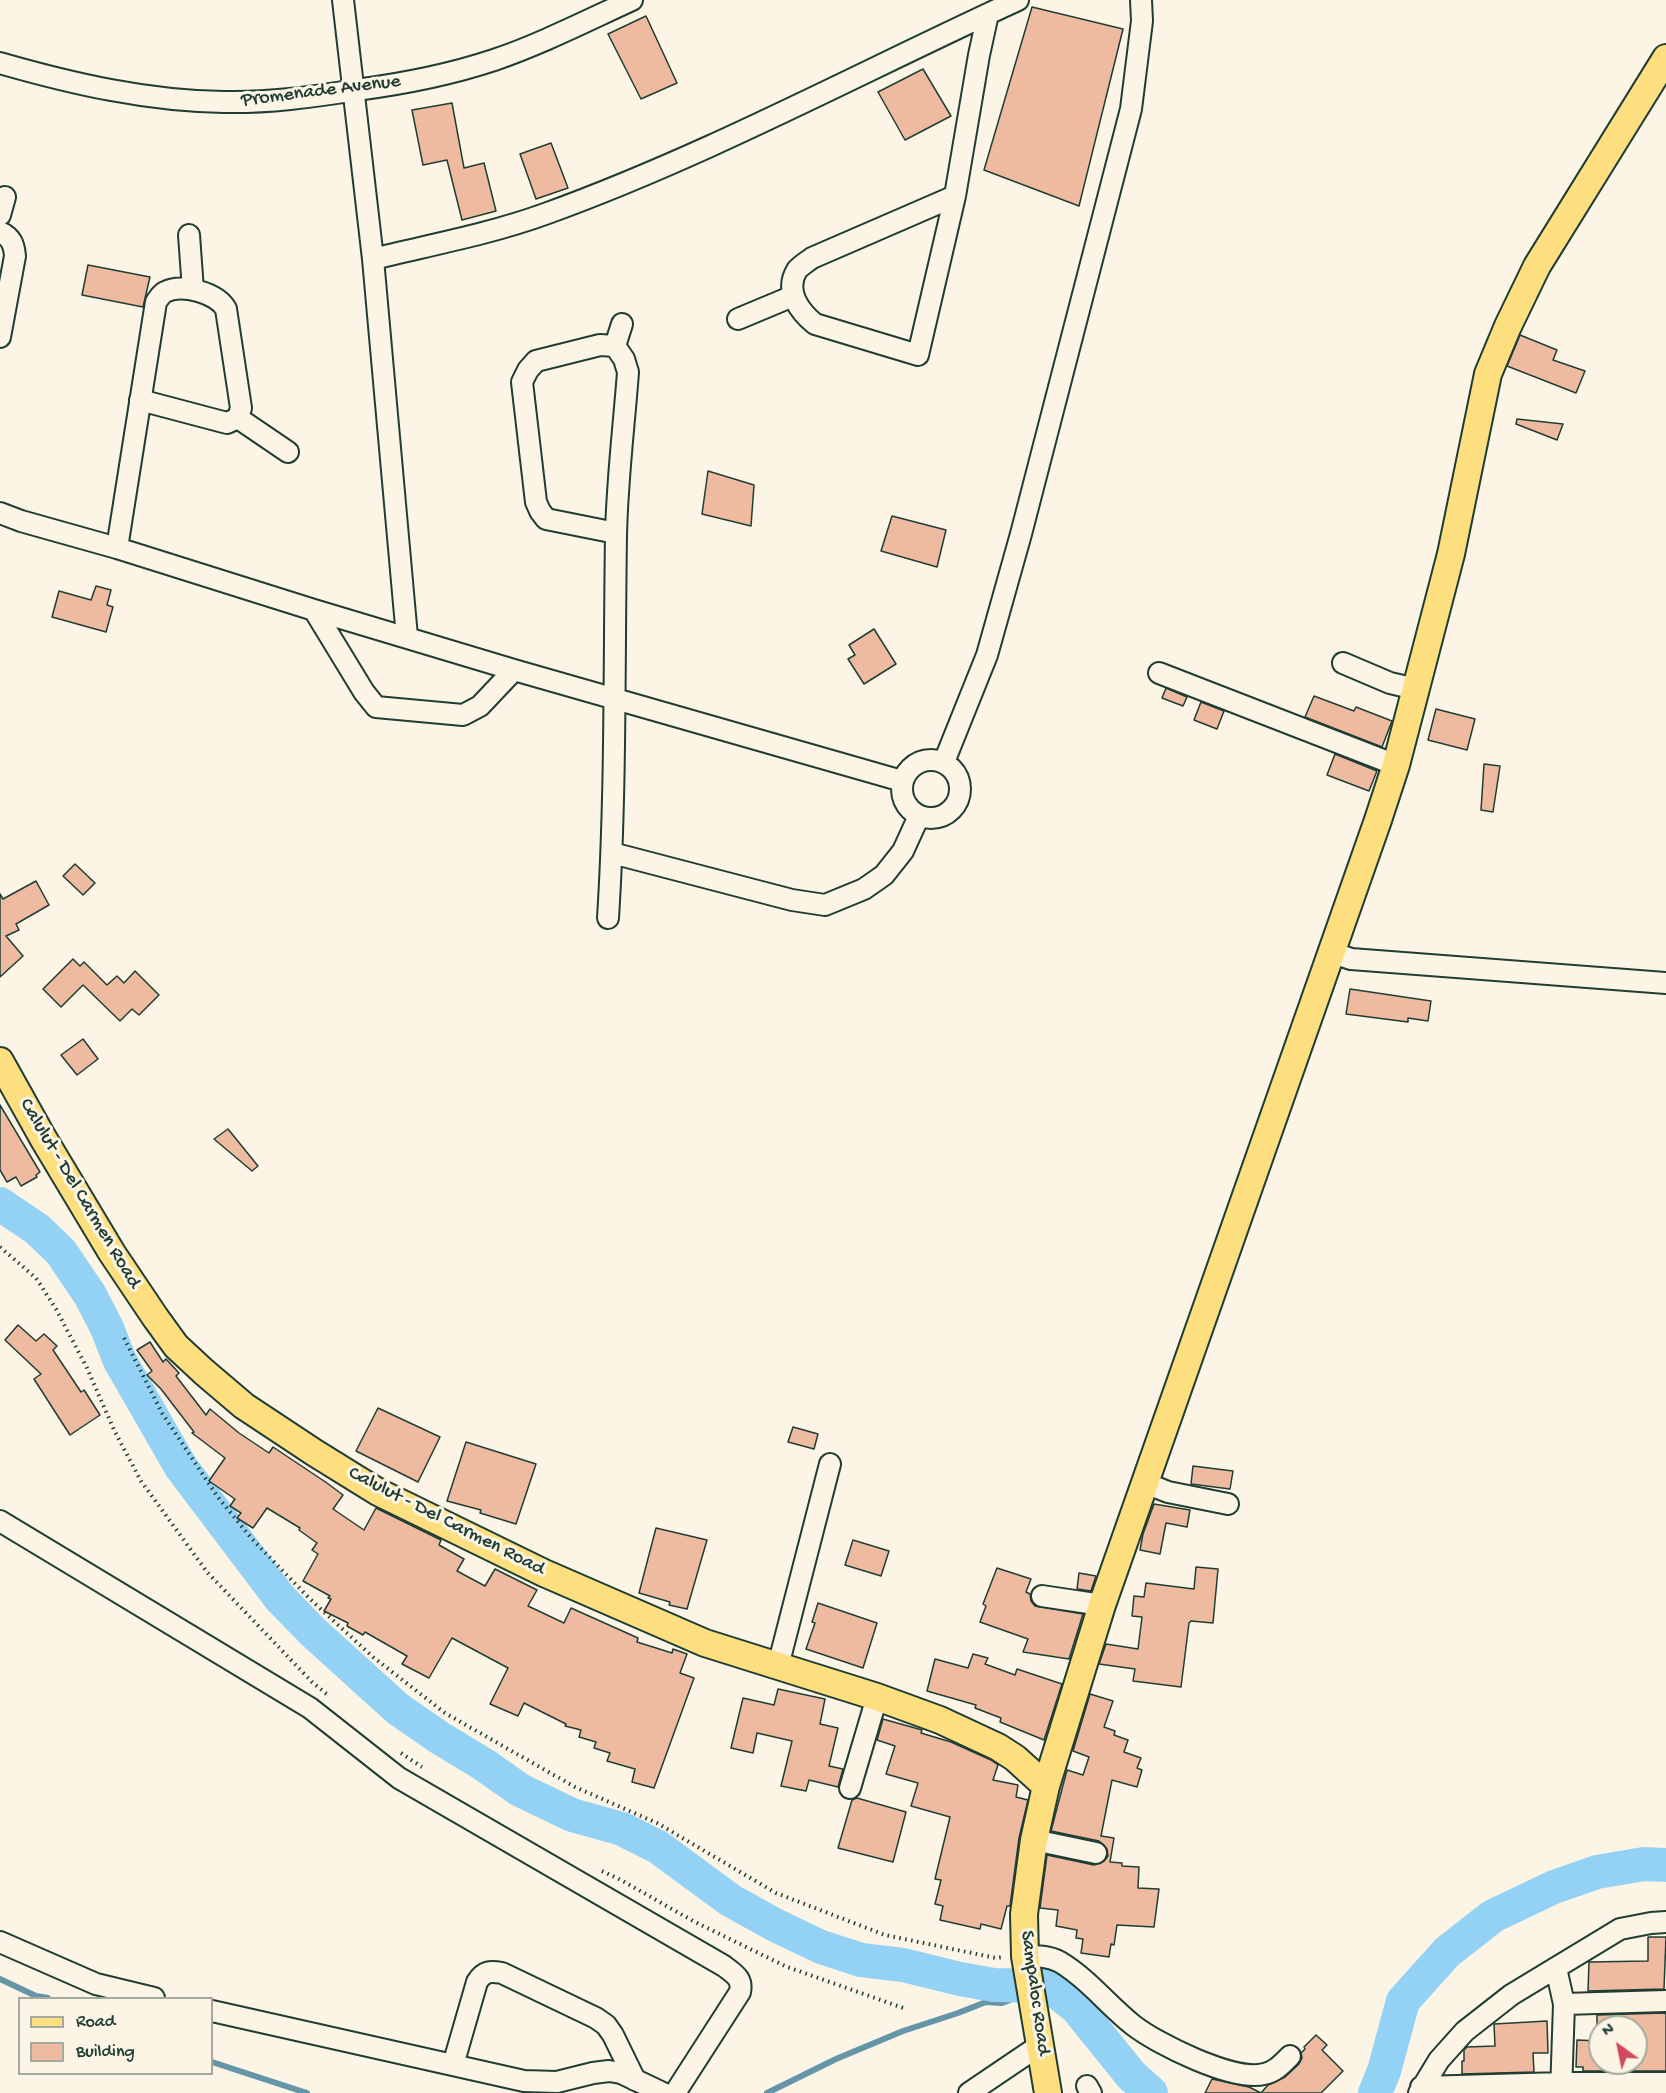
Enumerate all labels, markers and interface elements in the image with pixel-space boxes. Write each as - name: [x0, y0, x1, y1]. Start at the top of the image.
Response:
- street label: Promenade Avenue: [240, 70, 402, 114]
- street label: Calulut - Del Carmen Road: [13, 1095, 145, 1293]
- street label: Calulut - Del Carmen Road: [344, 1462, 548, 1582]
- street label: Sampaloc Road: [1013, 1929, 1055, 2057]
- legend: [18, 1997, 213, 2075]
- text: Road: [76, 2012, 115, 2033]
- north arrow: [1588, 2015, 1648, 2075]
- text: N: [1599, 2020, 1619, 2042]
- text: Building: [76, 2042, 135, 2063]

